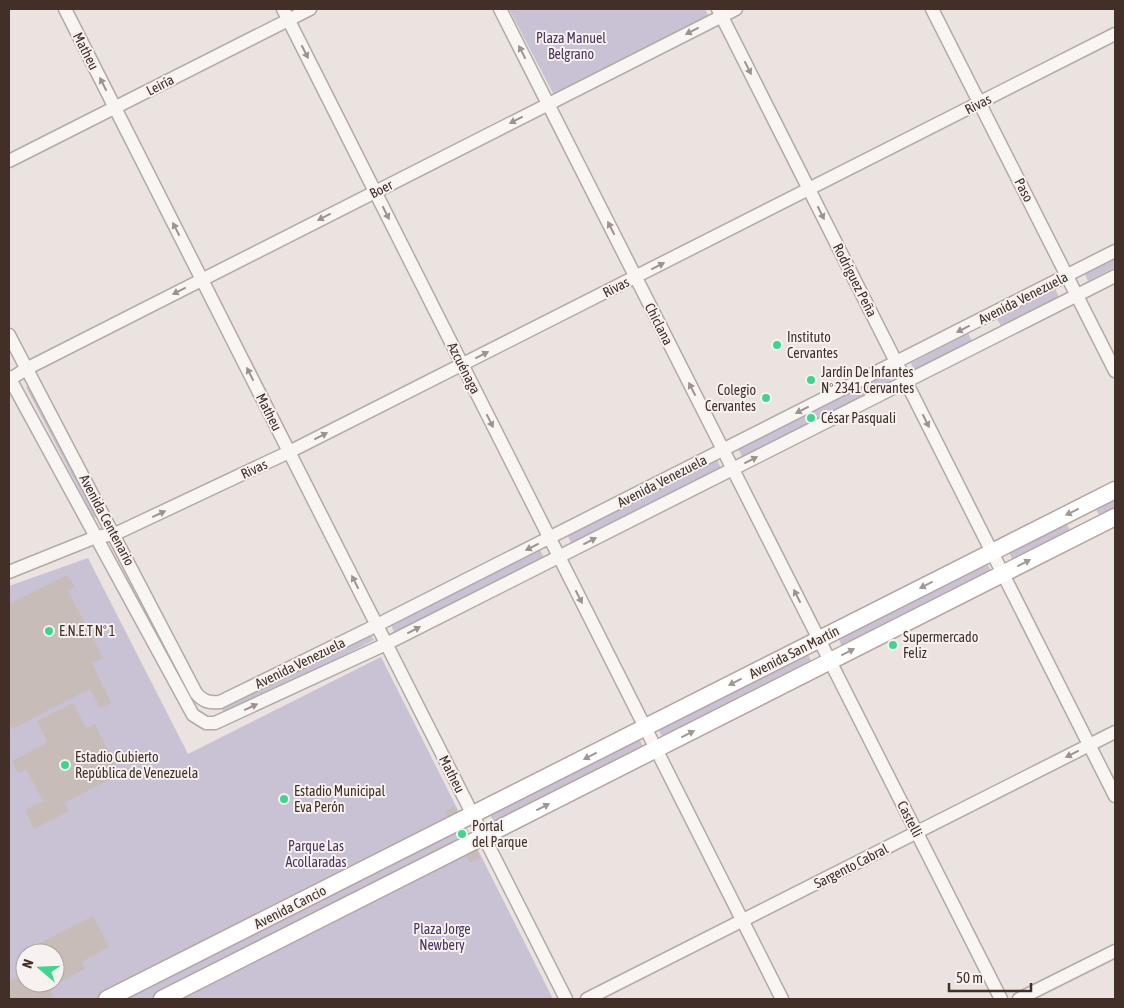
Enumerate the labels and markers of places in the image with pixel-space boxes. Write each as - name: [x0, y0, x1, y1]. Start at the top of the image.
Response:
- place label: Instituto Cervantes: [787, 329, 838, 361]
- marker: Instituto Cervantes: [771, 339, 783, 351]
- place label: Jardín De Infantes Nº 2341 Cervantes: [821, 364, 914, 396]
- marker: Jardín De Infantes Nº 2341 Cervantes: [805, 374, 817, 386]
- place label: Colegio Cervantes: [705, 382, 756, 414]
- marker: Colegio Cervantes: [760, 392, 772, 404]
- place label: César Pasquali: [821, 410, 896, 426]
- marker: César Pasquali: [805, 412, 817, 424]
- place label: E.N.E.T N° 1: [59, 623, 115, 639]
- marker: E.N.E.T N° 1: [43, 625, 55, 637]
- place label: Supermercado Feliz: [903, 629, 978, 661]
- marker: Supermercado Feliz: [887, 639, 899, 651]
- place label: Estadio Cubierto República de Venezuela: [75, 749, 198, 781]
- marker: Estadio Cubierto República de Venezuela: [59, 759, 71, 771]
- place label: Estadio Municipal Eva Perón: [294, 783, 385, 815]
- marker: Estadio Municipal Eva Perón: [278, 793, 290, 805]
- place label: Portal del Parque: [472, 818, 528, 850]
- marker: Portal del Parque: [456, 828, 468, 840]

